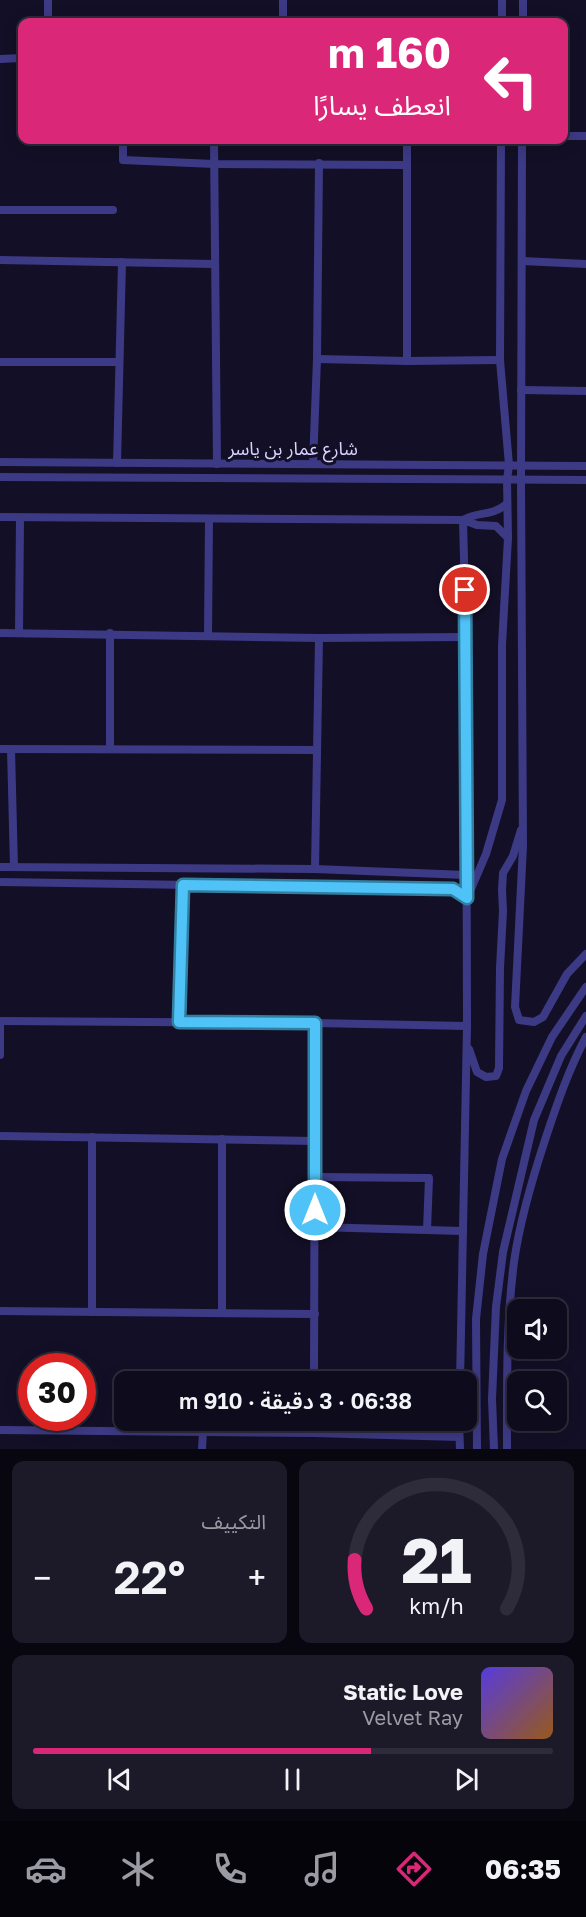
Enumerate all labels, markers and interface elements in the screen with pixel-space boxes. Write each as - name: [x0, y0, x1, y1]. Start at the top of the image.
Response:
- text: 160 m: [328, 27, 451, 77]
- icon: left: [472, 42, 550, 120]
- text: انعطف يسارًا: [313, 89, 451, 121]
- street label: شارع عمار بن ياسر: [227, 437, 358, 463]
- pin: [439, 564, 490, 615]
- icon: arrive: [448, 573, 481, 606]
- position arrow: [283, 1178, 347, 1242]
- map controls: [507, 1299, 567, 1431]
- button: sound: [507, 1299, 567, 1359]
- speed limit sign: 30: [18, 1353, 96, 1431]
- button: search: [507, 1371, 567, 1431]
- text: 06:38 · 3 دقيقة · 910 m: [179, 1387, 412, 1414]
- text: التكييف: [202, 1509, 266, 1533]
- text: 21: [401, 1522, 472, 1597]
- text: 22°: [114, 1550, 185, 1604]
- text: −: [33, 1558, 51, 1597]
- text: +: [248, 1558, 266, 1597]
- text: km/h: [409, 1593, 464, 1619]
- text: Static Love: [343, 1678, 463, 1705]
- text: Velvet Ray: [362, 1705, 463, 1729]
- icon: previous: [103, 1763, 136, 1796]
- icon: pause: [276, 1763, 309, 1796]
- icon: next: [450, 1763, 483, 1796]
- icon: car: [25, 1848, 67, 1890]
- icon: climate: [117, 1848, 159, 1890]
- icon: phone: [209, 1848, 251, 1890]
- icon: music: [301, 1848, 343, 1890]
- icon: directions: [393, 1848, 435, 1890]
- text: 06:35: [485, 1853, 561, 1885]

